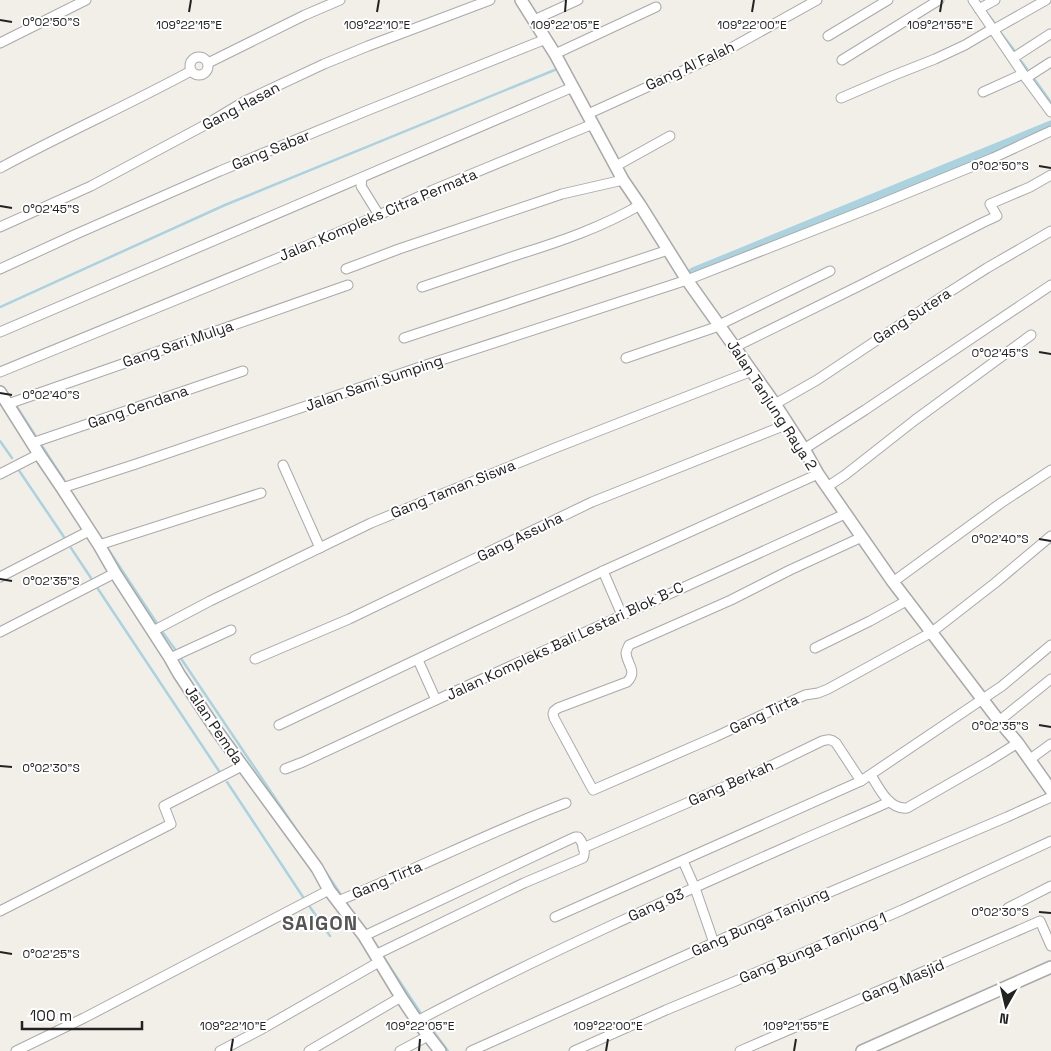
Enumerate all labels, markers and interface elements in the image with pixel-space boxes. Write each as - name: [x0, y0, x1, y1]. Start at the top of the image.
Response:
- text: 0°02'50"S: [22, 14, 80, 30]
- text: 109°22'15"E: [156, 17, 222, 33]
- text: 109°22'10"E: [344, 17, 411, 33]
- text: 109°22'05"E: [531, 17, 600, 33]
- text: 109°22'00"E: [717, 17, 787, 33]
- text: 109°21'55"E: [907, 17, 973, 33]
- street label: Gang Al Falah: [642, 37, 737, 94]
- street label: Gang Hasan: [199, 77, 283, 134]
- street label: Gang Sabar: [229, 125, 313, 174]
- text: 0°02'50"S: [971, 158, 1029, 174]
- street label: Jalan Kompleks Citra Permata: [276, 164, 480, 265]
- text: 0°02'45"S: [23, 201, 79, 217]
- street label: Gang Sutera: [869, 283, 955, 348]
- street label: Gang Sari Mulya: [120, 316, 236, 371]
- street label: Jalan Tanjung Raya 2: [723, 336, 822, 473]
- text: 0°02'45"S: [972, 345, 1028, 361]
- street label: Jalan Sami Sumping: [303, 350, 445, 415]
- street label: Gang Cendana: [85, 380, 191, 433]
- text: 0°02'40"S: [22, 387, 80, 403]
- street label: Gang Taman Siswa: [388, 455, 518, 522]
- street label: Gang Assuha: [474, 507, 566, 566]
- text: 0°02'40"S: [971, 531, 1029, 547]
- text: 0°02'35"S: [22, 573, 80, 589]
- street label: Jalan Kompleks Bali Lestari Blok B-C: [443, 577, 686, 704]
- street label: Jalan Pemda: [181, 682, 248, 768]
- street label: Gang Tirta: [726, 689, 802, 738]
- text: 0°02'35"S: [971, 718, 1029, 734]
- street label: Gang Berkah: [685, 755, 776, 810]
- text: 0°02'30"S: [22, 760, 80, 776]
- street label: Gang Tirta: [349, 856, 425, 903]
- street label: Gang Bunga Tanjung: [688, 883, 831, 960]
- street label: Gang 93: [625, 884, 687, 925]
- text: 0°02'30"S: [971, 904, 1029, 920]
- street label: Gang Bunga Tanjung 1: [736, 908, 889, 987]
- district label: SAIGON: [282, 910, 358, 936]
- text: 0°02'25"S: [22, 946, 80, 962]
- street label: Gang Masjid: [859, 955, 947, 1006]
- north arrow: [981, 981, 1031, 1031]
- scale bar: [22, 998, 142, 1030]
- text: 100 m: [30, 1006, 72, 1025]
- text: N: [998, 1009, 1010, 1028]
- text: 109°22'10"E: [200, 1018, 267, 1034]
- text: 109°22'05"E: [386, 1018, 455, 1034]
- text: 109°22'00"E: [573, 1018, 643, 1034]
- text: 109°21'55"E: [763, 1018, 829, 1034]

